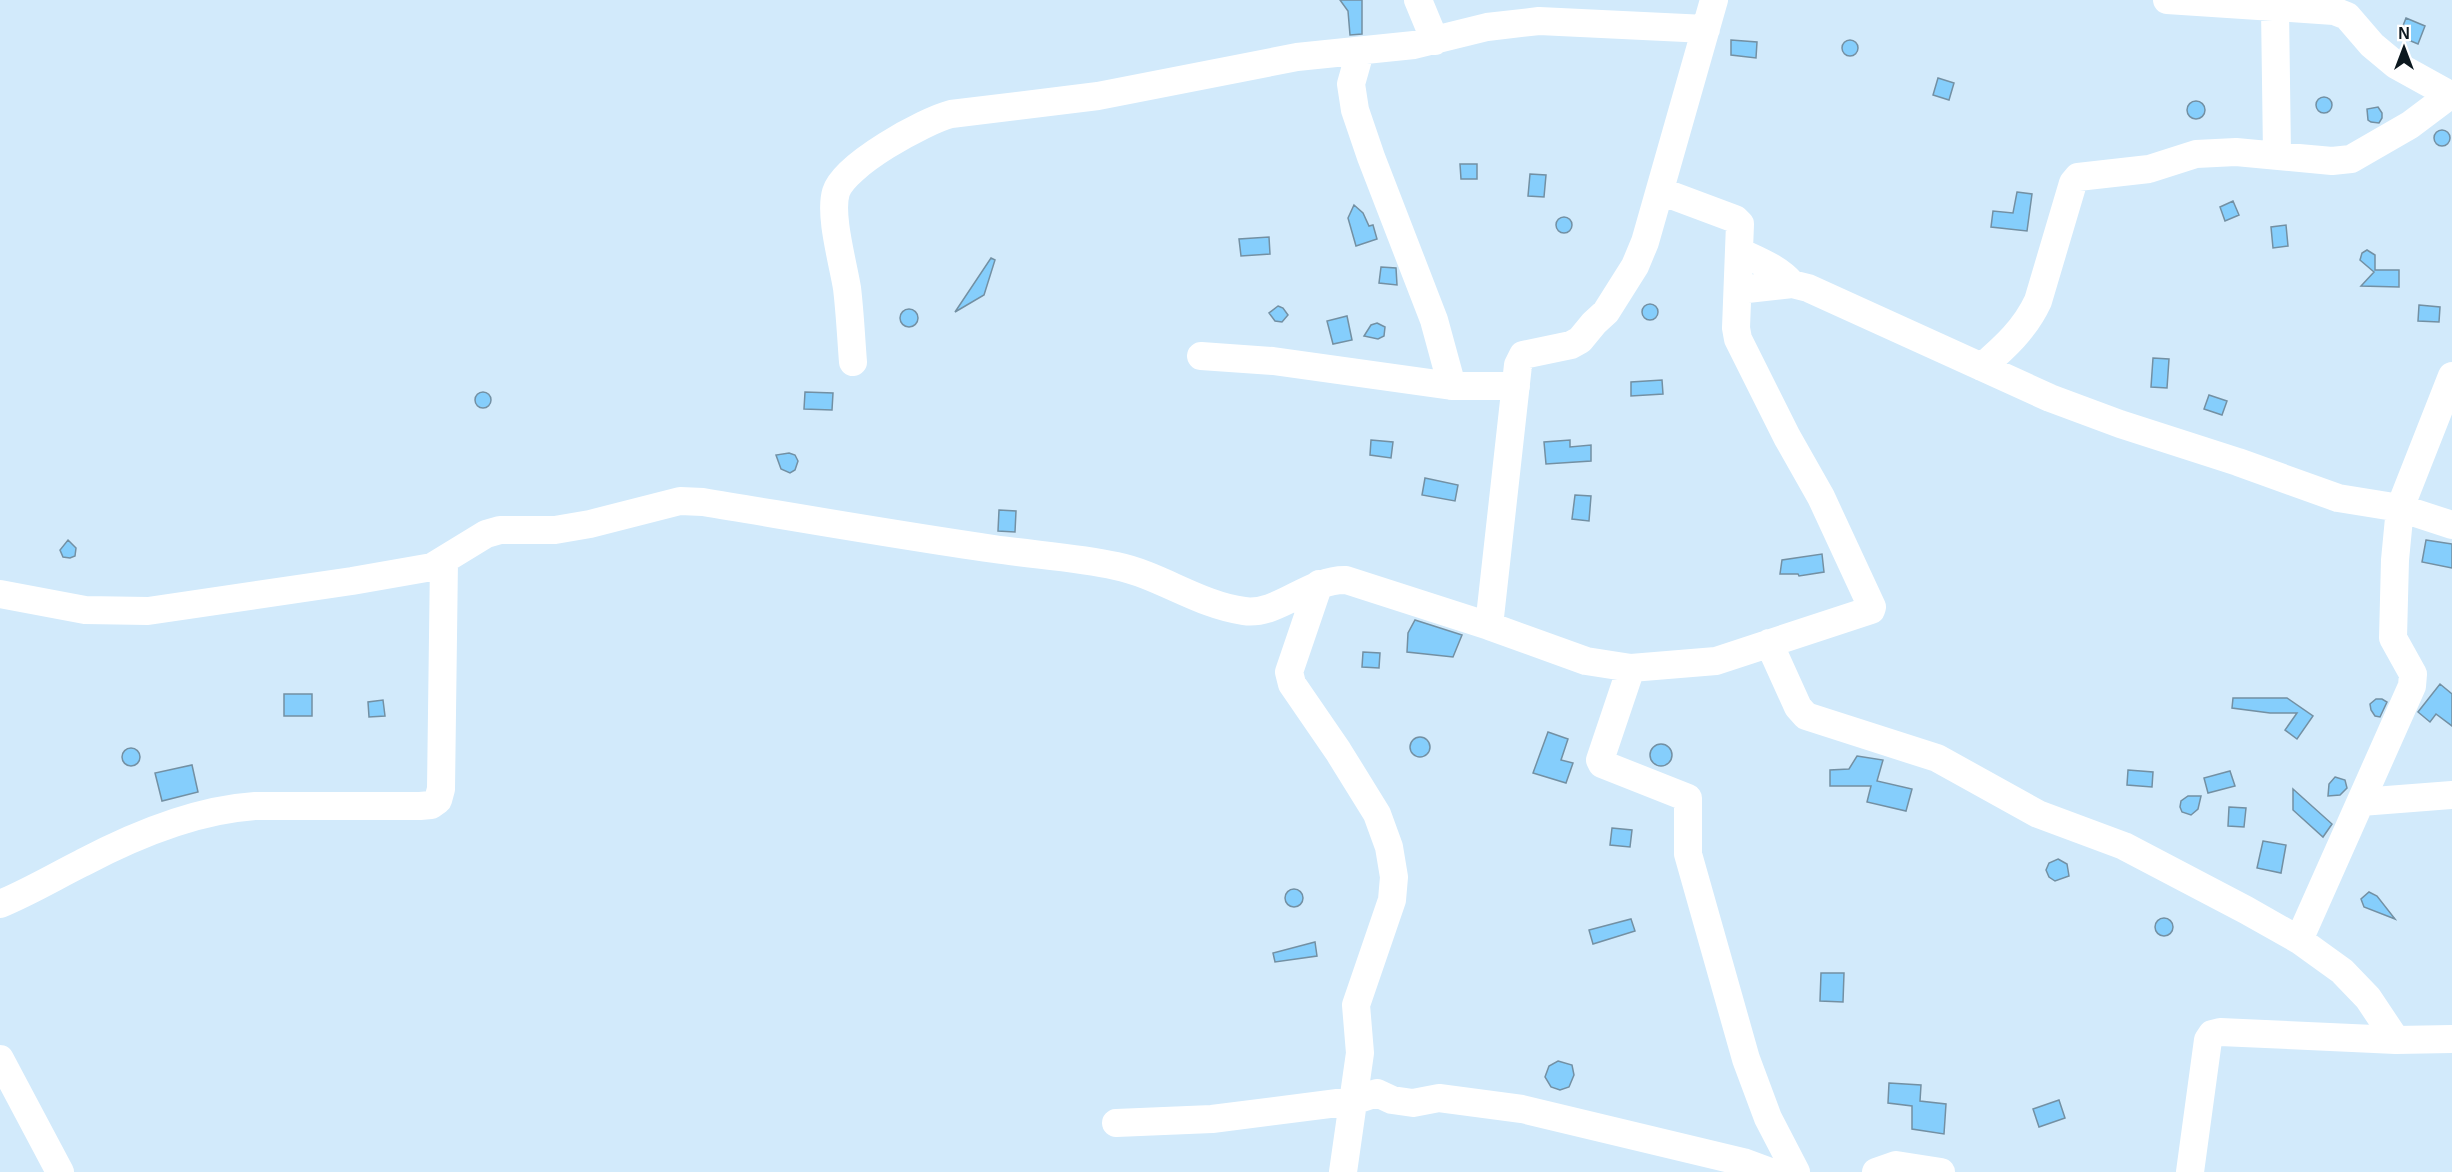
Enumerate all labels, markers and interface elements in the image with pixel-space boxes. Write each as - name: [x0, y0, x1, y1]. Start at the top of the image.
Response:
- north arrow: [2374, 18, 2434, 78]
- text: N: [2398, 25, 2410, 42]

